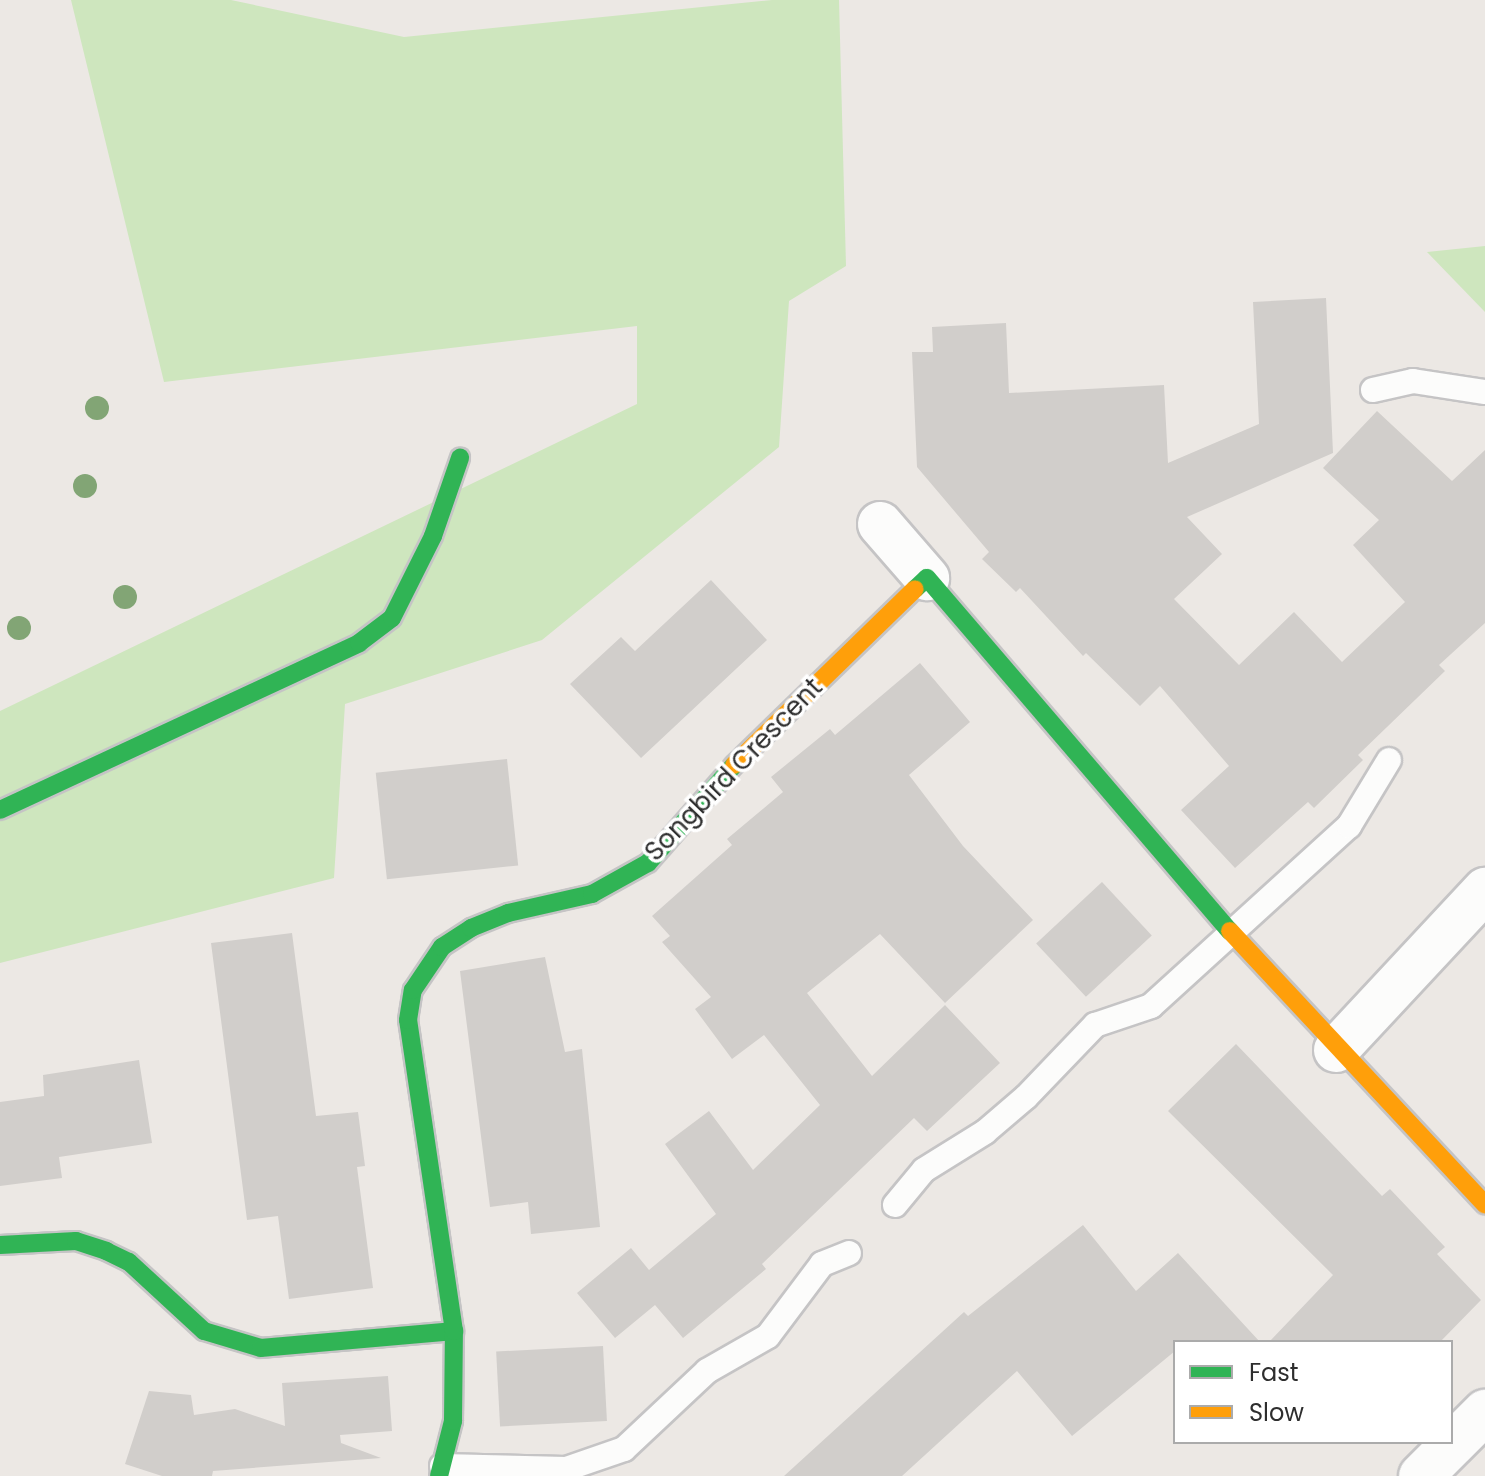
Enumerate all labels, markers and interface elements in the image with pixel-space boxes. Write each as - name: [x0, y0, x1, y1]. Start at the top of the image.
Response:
- street label: Songbird Crescent: [639, 672, 829, 868]
- legend: [1173, 1340, 1453, 1444]
- text: Fast: [1249, 1356, 1299, 1389]
- text: Slow: [1249, 1396, 1304, 1429]

